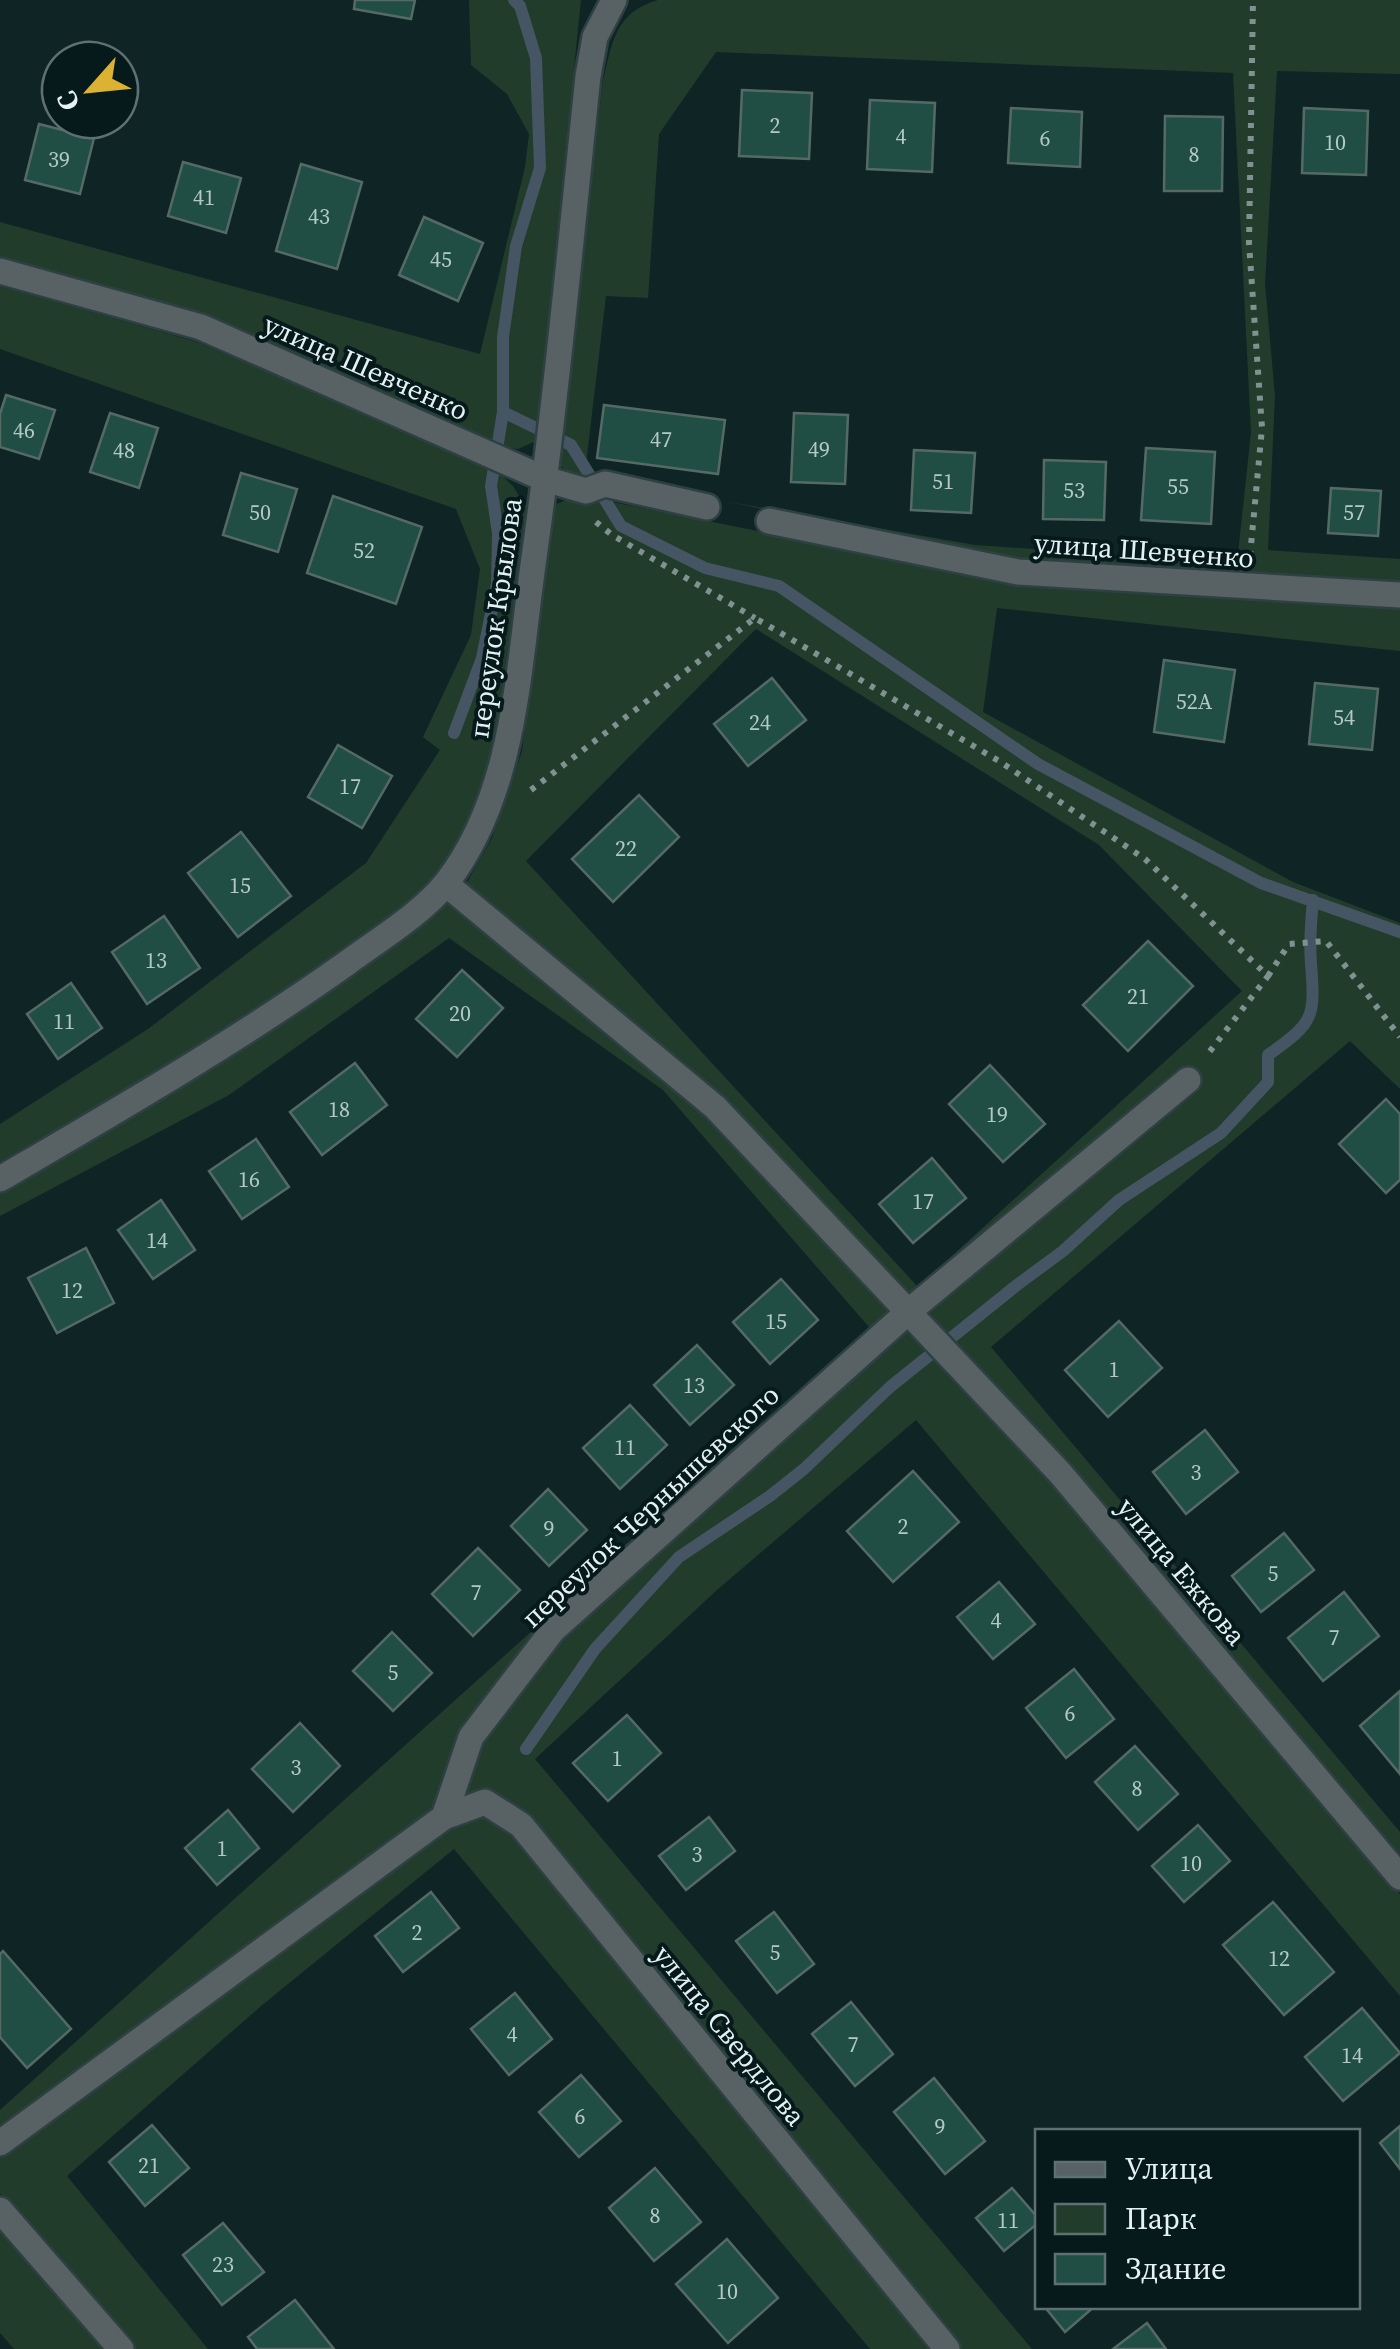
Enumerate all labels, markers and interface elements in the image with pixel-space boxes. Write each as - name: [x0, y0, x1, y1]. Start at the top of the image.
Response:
- north arrow: [40, 40, 140, 140]
- text: С: [47, 85, 89, 118]
- house number: 2: [769, 110, 781, 140]
- house number: 4: [895, 121, 907, 151]
- house number: 6: [1039, 123, 1051, 153]
- house number: 10: [1324, 127, 1346, 157]
- house number: 8: [1188, 139, 1200, 169]
- house number: 39: [48, 144, 70, 174]
- house number: 41: [193, 182, 215, 212]
- house number: 43: [308, 201, 330, 231]
- house number: 45: [430, 244, 452, 274]
- street label: улица Шевченко: [258, 305, 474, 429]
- house number: 46: [13, 415, 35, 445]
- house number: 47: [650, 424, 672, 454]
- house number: 49: [808, 434, 830, 464]
- house number: 48: [113, 435, 135, 465]
- house number: 51: [932, 466, 954, 496]
- house number: 55: [1167, 471, 1189, 501]
- house number: 53: [1063, 475, 1085, 505]
- street label: переулок Крылова: [459, 495, 531, 741]
- house number: 50: [249, 497, 271, 527]
- house number: 57: [1343, 497, 1365, 527]
- street label: улица Шевченко: [1033, 523, 1255, 577]
- house number: 52: [353, 535, 375, 565]
- house number: 52А: [1176, 686, 1213, 716]
- house number: 54: [1333, 702, 1355, 732]
- house number: 24: [749, 707, 771, 737]
- house number: 17: [339, 771, 361, 801]
- house number: 22: [615, 833, 637, 863]
- house number: 15: [229, 870, 251, 900]
- house number: 13: [145, 945, 167, 975]
- house number: 21: [1127, 981, 1149, 1011]
- house number: 20: [449, 998, 471, 1028]
- house number: 11: [53, 1006, 75, 1036]
- house number: 18: [328, 1094, 350, 1124]
- house number: 19: [986, 1099, 1008, 1129]
- house number: 16: [238, 1164, 260, 1194]
- house number: 17: [912, 1186, 934, 1216]
- house number: 14: [146, 1225, 168, 1255]
- house number: 12: [61, 1275, 83, 1305]
- house number: 15: [765, 1306, 787, 1336]
- house number: 1: [1108, 1354, 1120, 1384]
- house number: 13: [683, 1370, 705, 1400]
- street label: переулок Чернышевского: [513, 1376, 787, 1636]
- house number: 11: [614, 1432, 636, 1462]
- house number: 3: [1190, 1457, 1202, 1487]
- street label: улица Ежкова: [1109, 1489, 1256, 1654]
- house number: 2: [897, 1511, 909, 1541]
- house number: 9: [543, 1513, 555, 1543]
- house number: 5: [1267, 1558, 1279, 1588]
- house number: 7: [470, 1577, 482, 1607]
- house number: 4: [990, 1605, 1002, 1635]
- house number: 7: [1328, 1622, 1340, 1652]
- house number: 5: [387, 1657, 399, 1687]
- house number: 6: [1064, 1698, 1076, 1728]
- house number: 1: [611, 1743, 623, 1773]
- house number: 3: [290, 1752, 302, 1782]
- house number: 8: [1131, 1773, 1143, 1803]
- house number: 1: [216, 1833, 228, 1863]
- house number: 3: [691, 1839, 703, 1869]
- house number: 10: [1180, 1848, 1202, 1878]
- house number: 2: [411, 1917, 423, 1947]
- street label: улица Свердлова: [645, 1936, 815, 2134]
- house number: 5: [769, 1937, 781, 1967]
- house number: 12: [1268, 1943, 1290, 1973]
- house number: 4: [506, 2019, 518, 2049]
- house number: 7: [847, 2029, 859, 2059]
- house number: 14: [1341, 2040, 1363, 2070]
- house number: 6: [574, 2101, 586, 2131]
- house number: 9: [934, 2111, 946, 2141]
- legend: [1035, 2129, 1360, 2309]
- text: Улица: [1125, 2148, 1213, 2189]
- house number: 21: [138, 2150, 160, 2180]
- text: Парк: [1125, 2198, 1197, 2239]
- house number: 8: [649, 2200, 661, 2230]
- house number: 11: [997, 2205, 1019, 2235]
- text: Здание: [1125, 2248, 1226, 2289]
- house number: 23: [212, 2249, 234, 2279]
- house number: 10: [716, 2276, 738, 2306]

